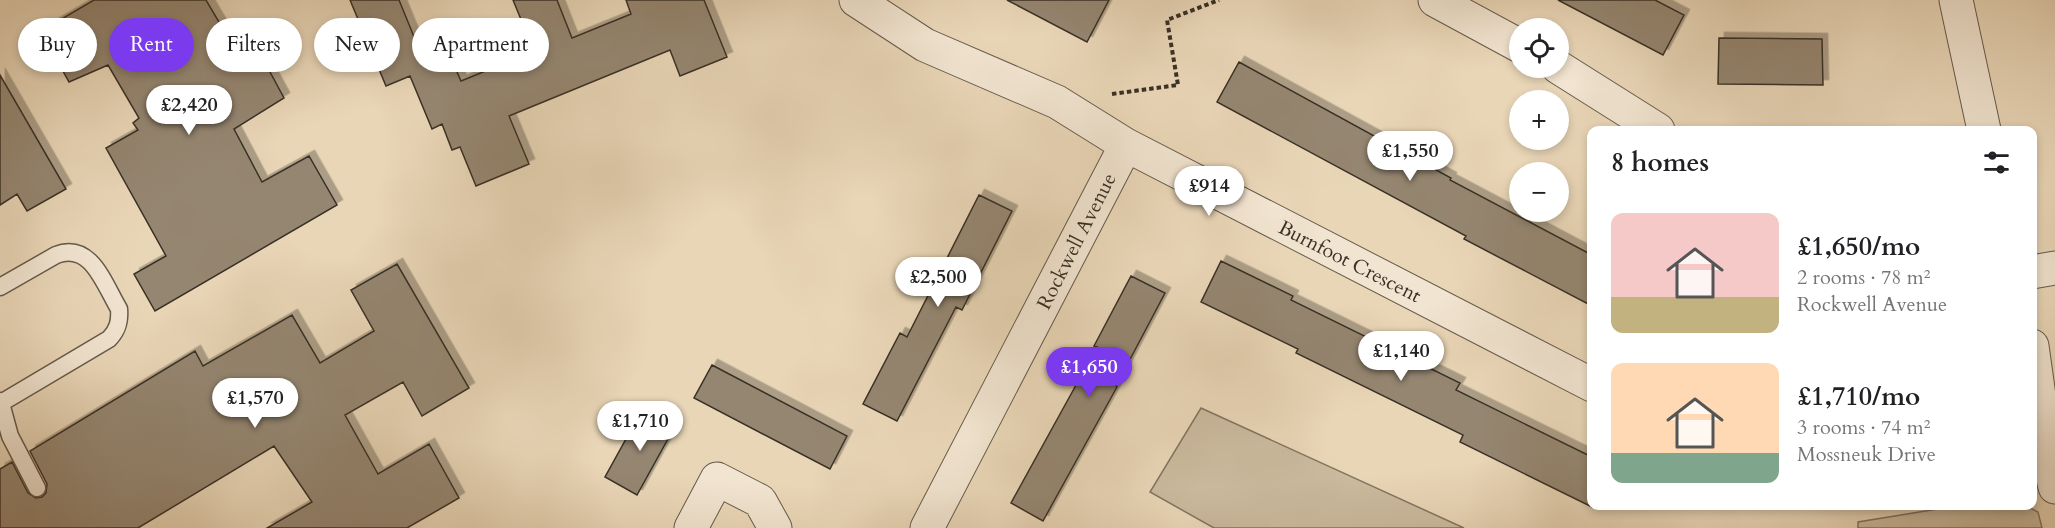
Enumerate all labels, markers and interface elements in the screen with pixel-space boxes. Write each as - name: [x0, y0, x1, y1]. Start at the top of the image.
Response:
- chip: Buy: [18, 18, 97, 72]
- chip: Rent: [109, 18, 194, 72]
- chip: Filters: [206, 18, 302, 72]
- chip: New: [314, 18, 400, 72]
- chip: Apartment: [412, 18, 549, 72]
- map controls: [1509, 18, 1569, 222]
- button: locate: [1509, 18, 1569, 78]
- pin: £2,420: [140, 85, 238, 136]
- button: +: [1509, 90, 1569, 150]
- text: £2,420: [160, 91, 218, 118]
- pin: £1,550: [1361, 131, 1459, 182]
- text: £1,550: [1381, 137, 1439, 164]
- text: 8 homes: [1611, 145, 1709, 180]
- icon: filters: [1980, 146, 2013, 179]
- button: −: [1509, 162, 1569, 222]
- pin: £914: [1173, 166, 1245, 217]
- street label: Rockwell Avenue: [1030, 168, 1123, 314]
- text: £914: [1188, 172, 1230, 199]
- street label: Burnfoot Crescent: [1274, 214, 1426, 309]
- text: £1,650/mo: [1797, 229, 1920, 264]
- icon: home: [1659, 237, 1731, 309]
- pin: £2,500: [889, 257, 987, 308]
- text: £2,500: [909, 263, 967, 290]
- text: 2 rooms · 78 m²: [1797, 264, 1930, 291]
- text: Rockwell Avenue: [1797, 291, 1947, 318]
- pin: £1,140: [1352, 331, 1450, 382]
- text: £1,140: [1372, 337, 1430, 364]
- pin: £1,650: [1040, 347, 1138, 398]
- text: £1,650: [1060, 353, 1118, 380]
- pin: £1,570: [206, 378, 304, 429]
- text: £1,710/mo: [1797, 379, 1920, 414]
- text: £1,570: [226, 384, 284, 411]
- icon: home: [1659, 387, 1731, 459]
- pin: £1,710: [591, 401, 689, 452]
- text: £1,710: [611, 407, 669, 434]
- text: 3 rooms · 74 m²: [1797, 414, 1930, 441]
- text: Mossneuk Drive: [1797, 441, 1936, 468]

